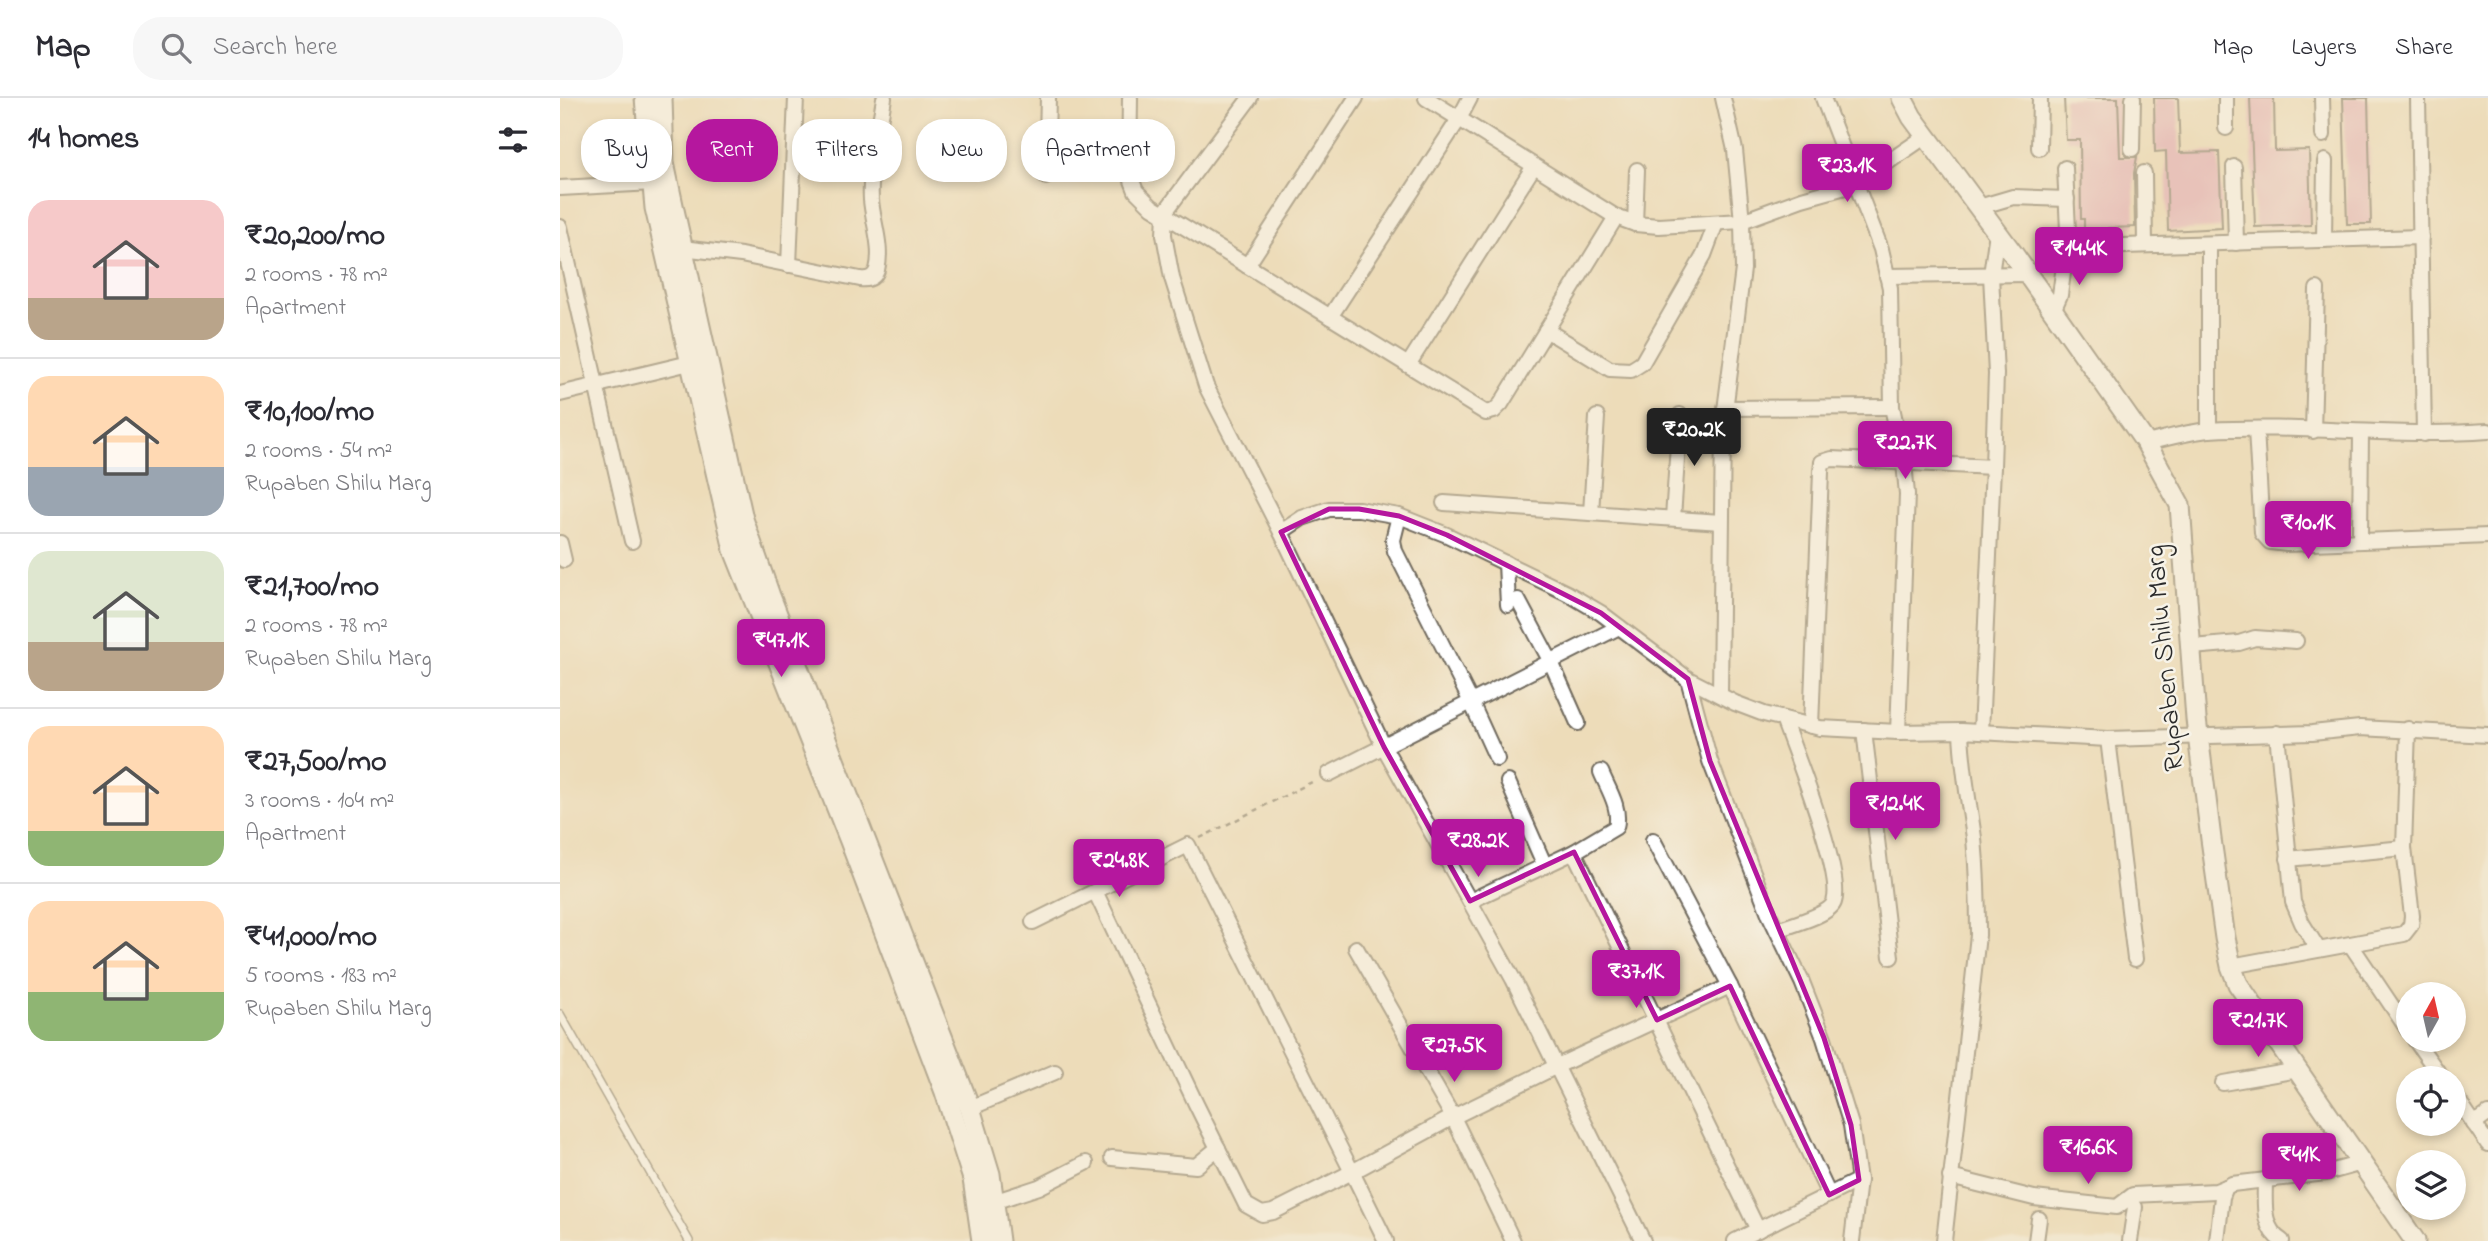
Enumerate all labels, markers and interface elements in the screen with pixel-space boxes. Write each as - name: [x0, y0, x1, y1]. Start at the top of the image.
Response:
- search box: [133, 17, 623, 80]
- text: Map: [35, 24, 91, 72]
- icon: search: [157, 29, 195, 67]
- text: Search here: [213, 29, 337, 67]
- text: Map: [2213, 31, 2253, 66]
- text: Layers: [2291, 31, 2357, 66]
- text: Share: [2395, 31, 2453, 66]
- text: 14 homes: [28, 118, 139, 162]
- chip: Buy: [581, 119, 672, 182]
- chip: Rent: [686, 119, 778, 182]
- chip: Filters: [792, 119, 902, 182]
- chip: New: [916, 119, 1007, 182]
- chip: Apartment: [1021, 119, 1175, 182]
- icon: filters: [494, 121, 532, 159]
- pin: ₹23.1K: [1790, 144, 1904, 204]
- text: ₹23.1K: [1818, 150, 1876, 183]
- text: ₹20,200/mo: [245, 215, 385, 259]
- icon: home: [84, 228, 168, 312]
- pin: ₹14.4K: [2022, 228, 2136, 287]
- text: ₹14.4K: [2051, 233, 2107, 266]
- text: 2 rooms · 78 m²: [245, 259, 388, 292]
- text: Apartment: [245, 292, 346, 325]
- text: ₹10,100/mo: [245, 391, 374, 435]
- icon: home: [84, 404, 168, 488]
- pin: ₹20.2K: [1637, 408, 1751, 468]
- text: ₹20.2K: [1663, 414, 1725, 447]
- pin: ₹22.7K: [1848, 422, 1962, 481]
- text: ₹22.7K: [1874, 427, 1936, 460]
- text: 2 rooms · 54 m²: [245, 435, 392, 468]
- text: Rupaben Shilu Marg: [245, 468, 432, 501]
- pin: ₹10.1K: [2251, 502, 2365, 561]
- text: ₹10.1K: [2281, 507, 2335, 540]
- street label: Rupaben Shilu Marg: [2136, 543, 2196, 773]
- text: ₹21,700/mo: [245, 566, 379, 610]
- icon: home: [84, 579, 168, 663]
- text: 2 rooms · 78 m²: [245, 610, 388, 643]
- pin: ₹47.1K: [724, 620, 838, 679]
- text: ₹47.1K: [753, 625, 809, 658]
- text: Rupaben Shilu Marg: [245, 643, 432, 676]
- text: ₹27,500/mo: [245, 741, 387, 785]
- icon: home: [84, 754, 168, 838]
- pin: ₹12.4K: [1838, 782, 1952, 842]
- text: 3 rooms · 104 m²: [245, 785, 394, 818]
- text: ₹12.4K: [1866, 788, 1924, 821]
- text: Apartment: [245, 818, 346, 851]
- pin: ₹28.2K: [1421, 820, 1535, 879]
- text: ₹28.2K: [1447, 825, 1509, 858]
- pin: ₹24.8K: [1062, 840, 1176, 899]
- text: ₹24.8K: [1089, 845, 1149, 878]
- text: ₹41,000/mo: [245, 916, 377, 960]
- icon: home: [84, 929, 168, 1013]
- pin: ₹37.1K: [1579, 950, 1693, 1010]
- text: ₹37.1K: [1608, 956, 1664, 989]
- text: 5 rooms · 183 m²: [245, 960, 397, 993]
- north arrow: [2396, 982, 2466, 1052]
- map controls: [2396, 982, 2466, 1220]
- text: Rupaben Shilu Marg: [245, 993, 432, 1026]
- pin: ₹21.7K: [2201, 1000, 2315, 1059]
- text: ₹21.7K: [2229, 1005, 2287, 1038]
- pin: ₹27.5K: [1397, 1024, 1511, 1084]
- text: ₹27.5K: [1422, 1030, 1486, 1063]
- button: locate: [2396, 1066, 2466, 1136]
- pin: ₹16.6K: [2031, 1126, 2145, 1186]
- text: ₹16.6K: [2059, 1132, 2117, 1165]
- pin: ₹41K: [2258, 1134, 2340, 1193]
- text: ₹41K: [2278, 1139, 2320, 1172]
- button: layers: [2396, 1150, 2466, 1220]

